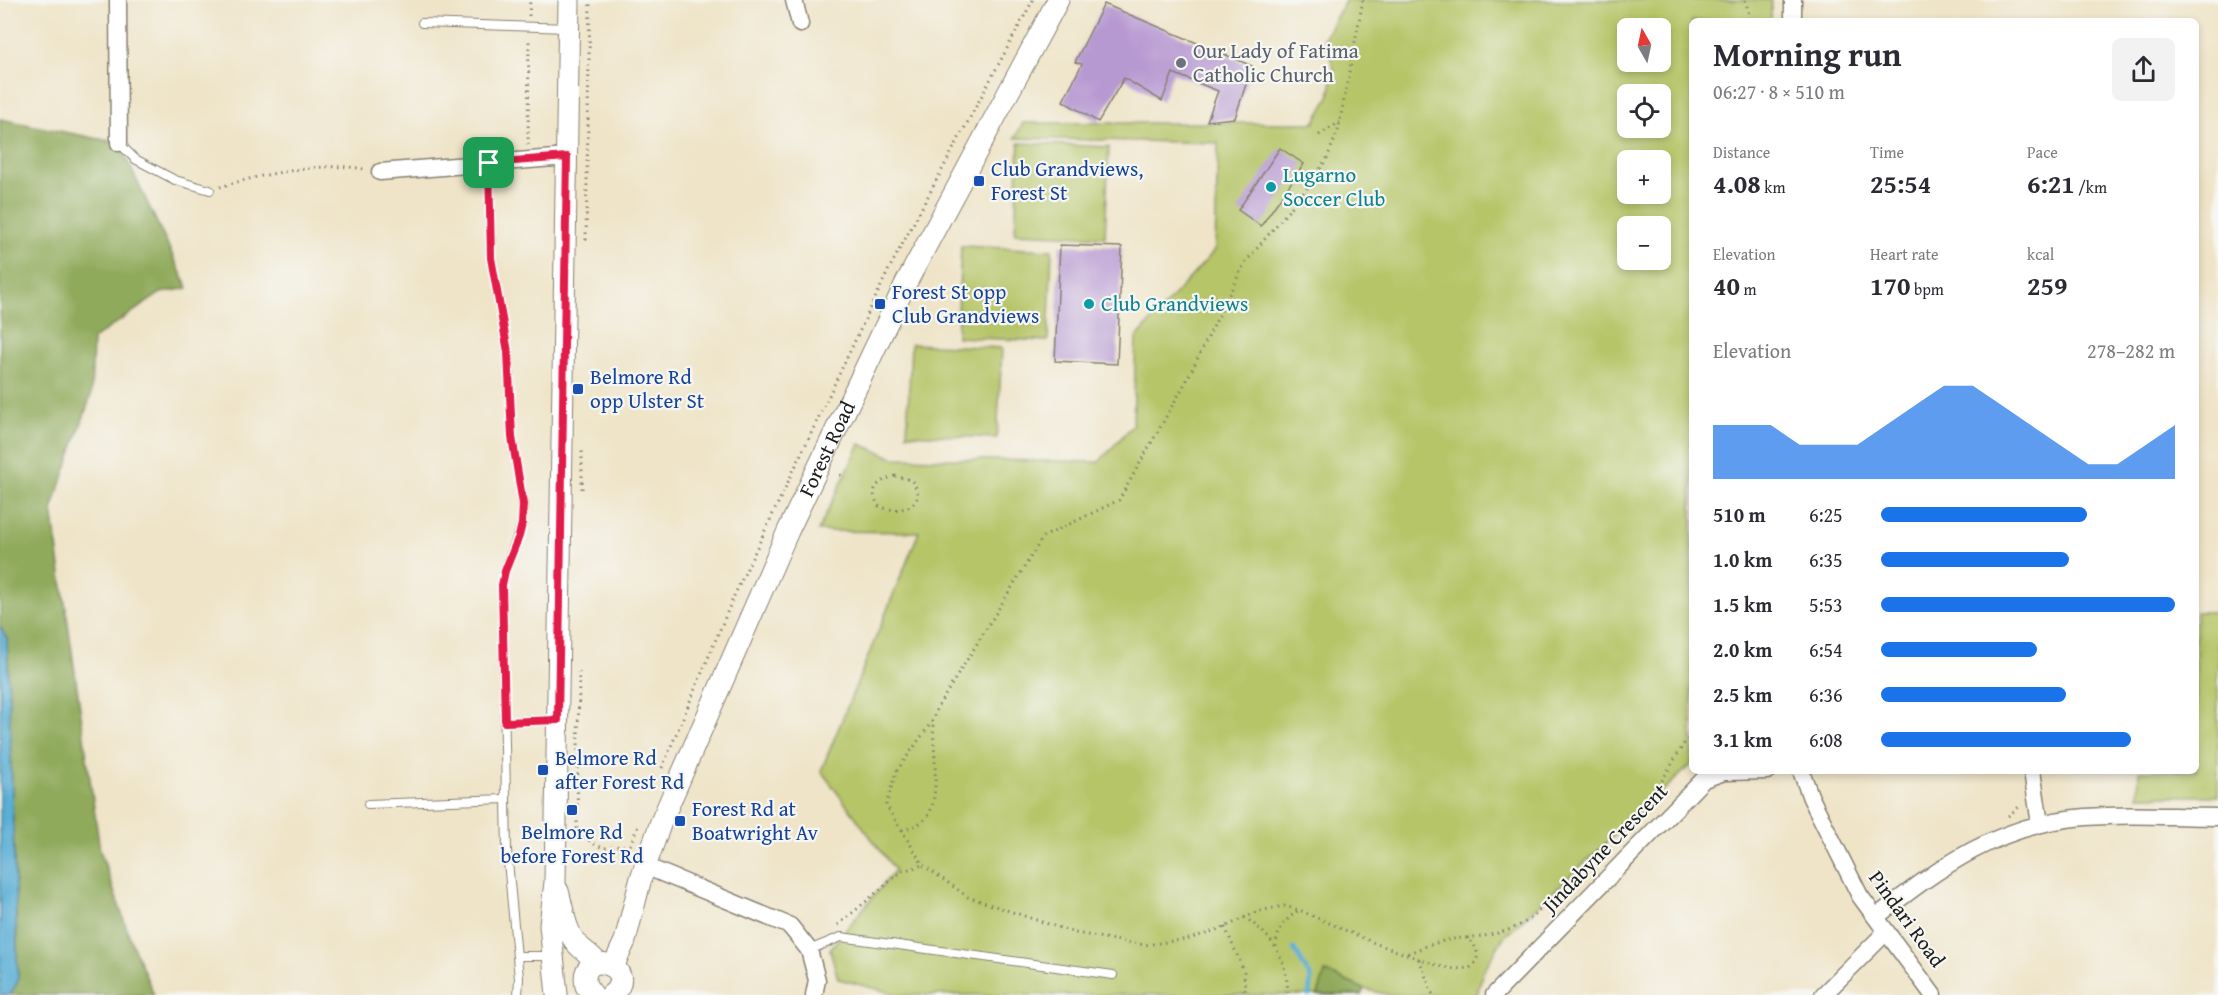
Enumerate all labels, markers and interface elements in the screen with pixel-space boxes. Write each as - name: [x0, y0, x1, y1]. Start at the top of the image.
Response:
- north arrow: [1617, 18, 1671, 72]
- map controls: [1617, 18, 1671, 270]
- text: Morning run: [1713, 30, 1902, 78]
- place label: Our Lady of Fatima Catholic Church: [1193, 35, 1359, 90]
- button: share: [2112, 38, 2175, 101]
- marker: Our Lady of Fatima Catholic Church: [1174, 56, 1188, 70]
- text: 06:27 · 8 × 510 m: [1713, 77, 1845, 106]
- button: locate: [1617, 84, 1671, 138]
- pin: [463, 137, 514, 188]
- text: Distance: [1713, 140, 1770, 164]
- text: Time: [1870, 140, 1904, 164]
- text: Pace: [2027, 140, 2058, 164]
- icon: arrive: [472, 146, 505, 179]
- button: +: [1617, 150, 1671, 204]
- place label: Club Grandviews, Forest St: [991, 153, 1143, 208]
- place label: Lugarno Soccer Club: [1283, 159, 1385, 214]
- text: 4.08: [1713, 164, 1761, 203]
- text: 25:54: [1870, 164, 1931, 203]
- text: 6:21: [2027, 164, 2075, 203]
- marker: Club Grandviews, Forest St: [972, 174, 986, 188]
- text: km: [1761, 175, 1785, 199]
- text: /km: [2075, 175, 2107, 199]
- marker: Lugarno Soccer Club: [1264, 180, 1278, 194]
- button: −: [1617, 216, 1671, 270]
- text: Elevation: [1713, 242, 1776, 266]
- text: Heart rate: [1870, 242, 1939, 266]
- text: kcal: [2027, 242, 2054, 266]
- text: 40: [1713, 266, 1740, 305]
- text: 170: [1870, 266, 1910, 305]
- text: 259: [2027, 266, 2067, 305]
- place label: Forest St opp Club Grandviews: [892, 276, 1039, 331]
- text: m: [1740, 277, 1757, 301]
- text: bpm: [1910, 277, 1944, 301]
- place label: Club Grandviews: [1101, 288, 1248, 319]
- marker: Forest St opp Club Grandviews: [873, 297, 887, 311]
- marker: Club Grandviews: [1082, 297, 1096, 311]
- text: Elevation: [1713, 336, 1791, 365]
- text: 278–282 m: [2087, 336, 2175, 365]
- place label: Belmore Rd opp Ulster St: [590, 361, 705, 416]
- marker: Belmore Rd opp Ulster St: [571, 382, 585, 396]
- street label: Forest Road: [791, 395, 863, 502]
- text: 510 m: [1713, 500, 1766, 529]
- text: 6:25: [1809, 500, 1843, 529]
- text: 1.0 km: [1713, 545, 1772, 574]
- text: 6:35: [1809, 545, 1843, 574]
- text: 1.5 km: [1713, 590, 1772, 619]
- text: 5:53: [1809, 590, 1843, 619]
- text: 2.0 km: [1713, 635, 1772, 664]
- text: 6:54: [1809, 635, 1843, 664]
- text: 2.5 km: [1713, 680, 1772, 709]
- text: 6:36: [1809, 680, 1843, 709]
- text: 3.1 km: [1713, 725, 1772, 754]
- text: 6:08: [1809, 725, 1843, 754]
- place label: Belmore Rd after Forest Rd: [555, 742, 685, 797]
- marker: Belmore Rd after Forest Rd: [536, 763, 550, 777]
- street label: Jindabyne Crescent: [1533, 776, 1675, 921]
- place label: Forest Rd at Boatwright Av: [692, 793, 818, 848]
- marker: Belmore Rd before Forest Rd: [565, 803, 579, 817]
- marker: Forest Rd at Boatwright Av: [673, 814, 687, 828]
- place label: Belmore Rd before Forest Rd: [501, 816, 644, 871]
- street label: Pindari Road: [1862, 864, 1954, 974]

